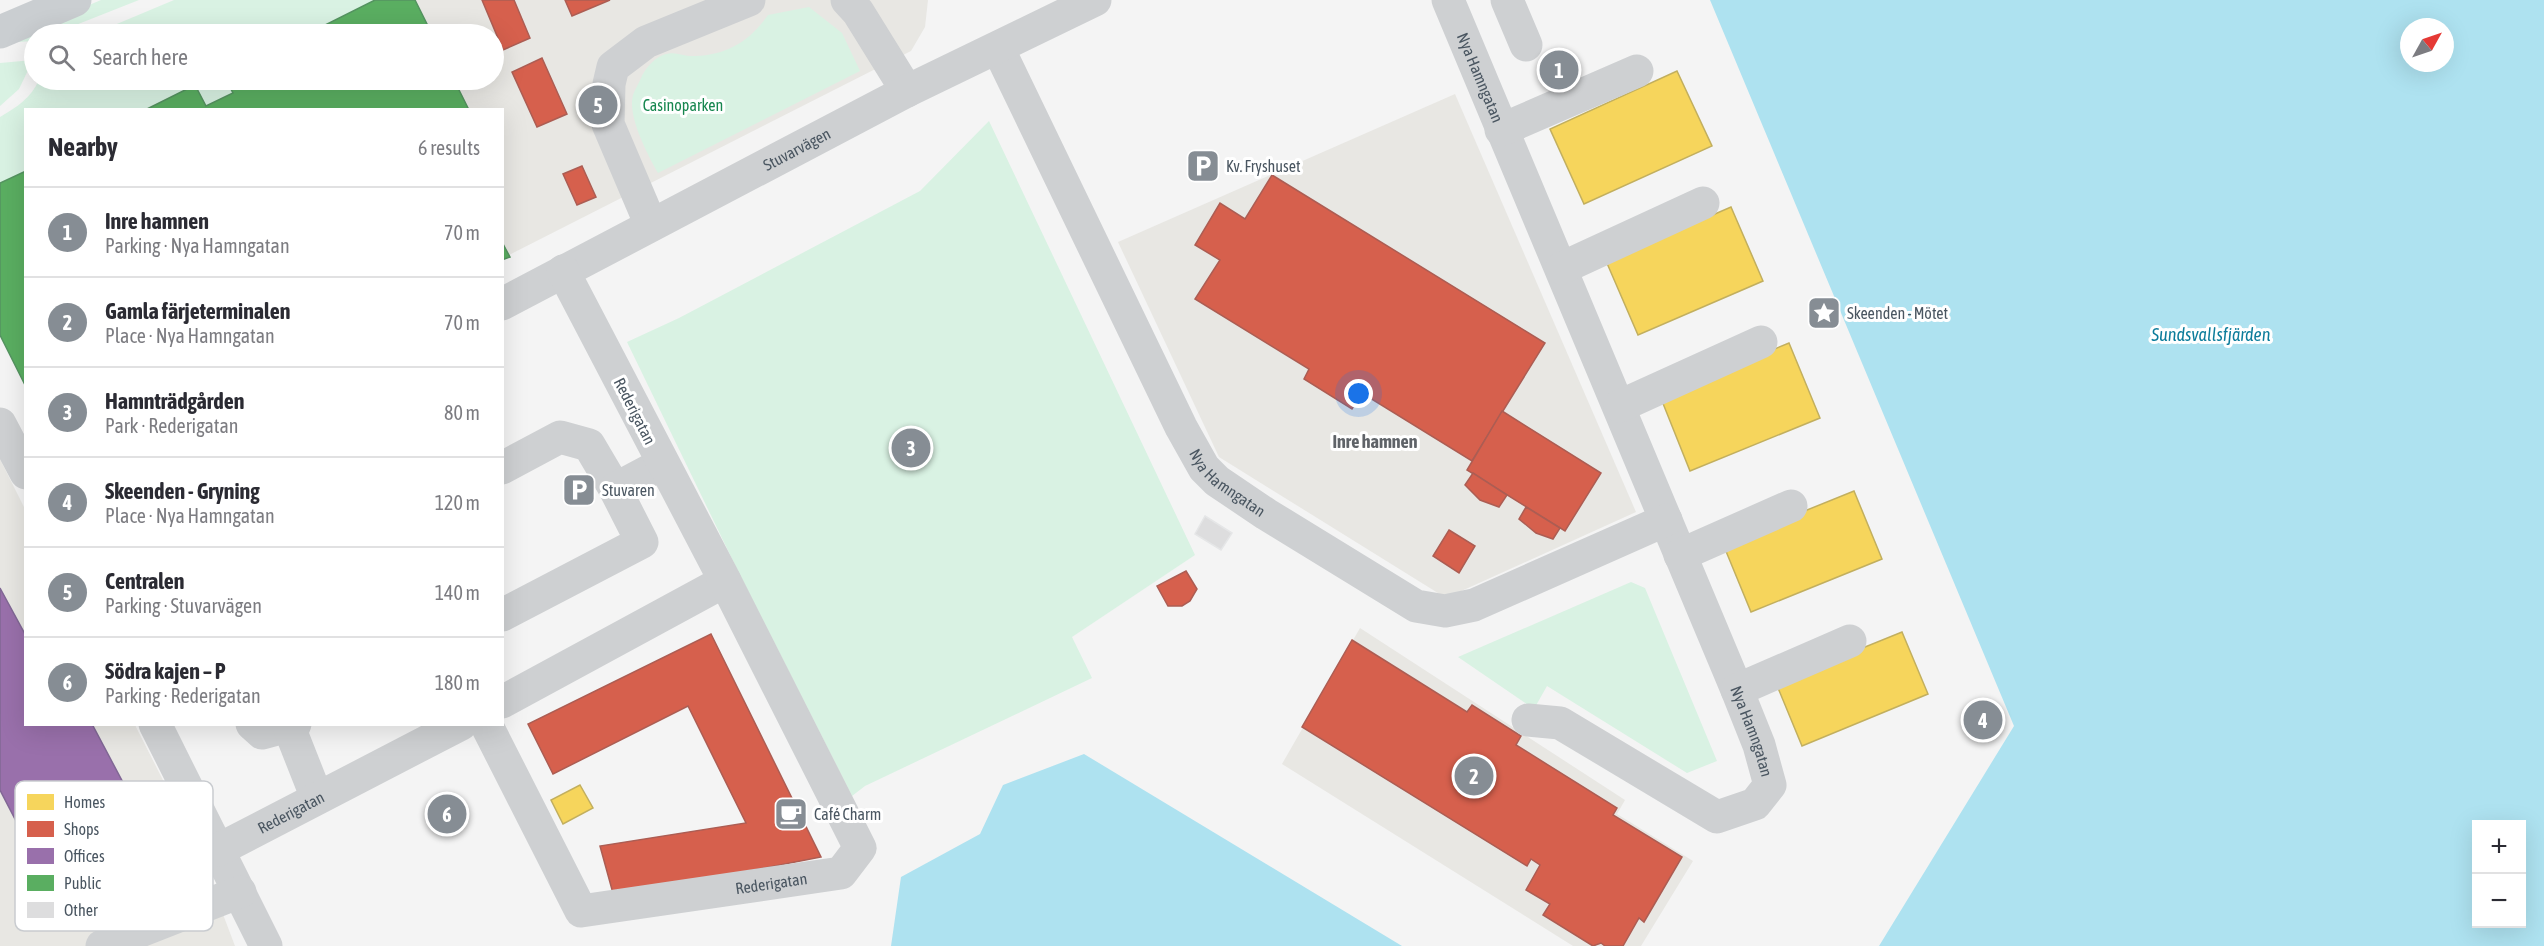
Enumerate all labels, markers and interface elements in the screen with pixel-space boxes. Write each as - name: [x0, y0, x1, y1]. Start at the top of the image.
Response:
- north arrow: [2400, 18, 2454, 72]
- search box: [24, 24, 504, 90]
- street label: Nya Hamngatan: [1454, 30, 1507, 125]
- icon: search: [45, 41, 78, 74]
- text: Search here: [93, 44, 188, 70]
- pin: 1: [1540, 48, 1578, 92]
- pin: 5: [578, 82, 618, 128]
- park label: Casinoparken: [643, 96, 723, 115]
- street label: Stuvarvägen: [760, 124, 833, 174]
- text: Nearby: [48, 132, 118, 162]
- text: 6 results: [418, 136, 480, 159]
- parking icon: Kv. Fryshuset: [1185, 148, 1221, 184]
- place label: Kv. Fryshuset: [1226, 157, 1301, 176]
- text: Inre hamnen: [105, 208, 209, 234]
- text: 1: [63, 221, 72, 244]
- text: 70 m: [444, 221, 480, 244]
- text: Parking · Nya Hamngatan: [105, 234, 290, 257]
- place icon: Skeenden - Mötet: [1806, 295, 1842, 331]
- text: Gamla färjeterminalen: [105, 298, 290, 324]
- place label: Skeenden - Mötet: [1847, 304, 1949, 322]
- text: 2: [63, 311, 72, 334]
- text: 70 m: [444, 311, 480, 334]
- text: Place · Nya Hamngatan: [105, 324, 275, 347]
- water label: Sundsvallsfjärden: [2150, 324, 2271, 345]
- street label: Rederigatan: [610, 375, 659, 448]
- your location: [1344, 379, 1373, 408]
- text: Hamnträdgården: [105, 388, 244, 414]
- text: 3: [63, 401, 72, 424]
- text: 80 m: [444, 401, 480, 424]
- text: Park · Rederigatan: [105, 414, 238, 437]
- pin: 3: [892, 426, 930, 470]
- district label: Inre hamnen: [1333, 431, 1418, 452]
- street label: Nya Hamngatan: [1186, 446, 1269, 520]
- parking icon: Stuvaren: [561, 472, 597, 508]
- text: Skeenden - Gryning: [105, 478, 260, 504]
- place label: Stuvaren: [602, 481, 655, 499]
- text: 4: [63, 491, 72, 514]
- text: 120 m: [435, 491, 480, 514]
- text: Place · Nya Hamngatan: [105, 504, 275, 527]
- text: Centralen: [105, 568, 184, 594]
- text: 5: [63, 581, 72, 604]
- text: 140 m: [435, 581, 480, 604]
- text: Parking · Stuvarvägen: [105, 594, 262, 617]
- text: Södra kajen – P: [105, 658, 226, 684]
- text: 6: [63, 671, 72, 694]
- text: 180 m: [435, 671, 480, 694]
- street label: Nya Hamngatan: [1727, 683, 1776, 779]
- text: Parking · Rederigatan: [105, 684, 261, 707]
- pin: 4: [1964, 698, 2002, 742]
- pin: 2: [1454, 754, 1494, 798]
- legend: [15, 781, 213, 931]
- street label: Rederigatan: [255, 788, 327, 837]
- pin: 6: [428, 792, 466, 836]
- text: Homes: [64, 793, 106, 811]
- cafe icon: Café Charm: [773, 796, 809, 832]
- place label: Café Charm: [814, 805, 881, 823]
- text: Shops: [64, 820, 100, 839]
- map controls: [2472, 820, 2526, 928]
- button: +: [2472, 820, 2526, 874]
- text: Offices: [64, 847, 105, 865]
- street label: Rederigatan: [734, 869, 808, 897]
- text: Public: [64, 874, 101, 892]
- button: −: [2472, 874, 2526, 928]
- text: Other: [64, 901, 98, 919]

